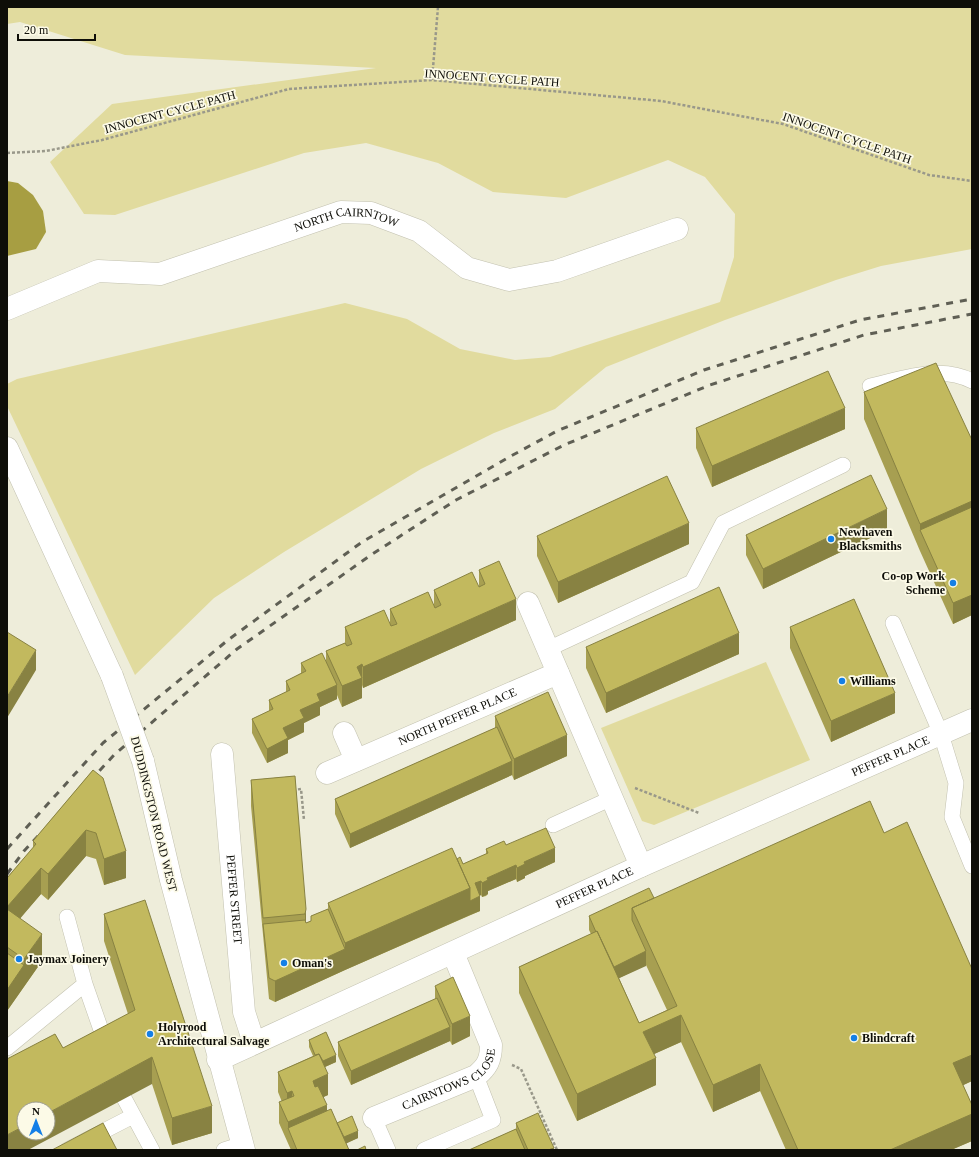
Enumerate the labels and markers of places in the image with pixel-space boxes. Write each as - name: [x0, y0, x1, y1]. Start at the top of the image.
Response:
- place label: Newhaven Blacksmiths: [839, 525, 902, 553]
- marker: Newhaven Blacksmiths: [826, 534, 836, 544]
- place label: Co-op Work Scheme: [882, 569, 946, 597]
- marker: Co-op Work Scheme: [948, 578, 958, 588]
- place label: Williams: [850, 674, 896, 688]
- marker: Williams: [837, 676, 847, 686]
- place label: Jaymax Joinery: [27, 952, 109, 966]
- marker: Jaymax Joinery: [14, 954, 24, 964]
- place label: Oman's: [292, 956, 332, 970]
- marker: Oman's: [279, 958, 289, 968]
- place label: Holyrood Architectural Salvage: [158, 1020, 270, 1048]
- marker: Holyrood Architectural Salvage: [145, 1029, 155, 1039]
- place label: Blindcraft: [862, 1031, 915, 1045]
- marker: Blindcraft: [849, 1033, 859, 1043]

